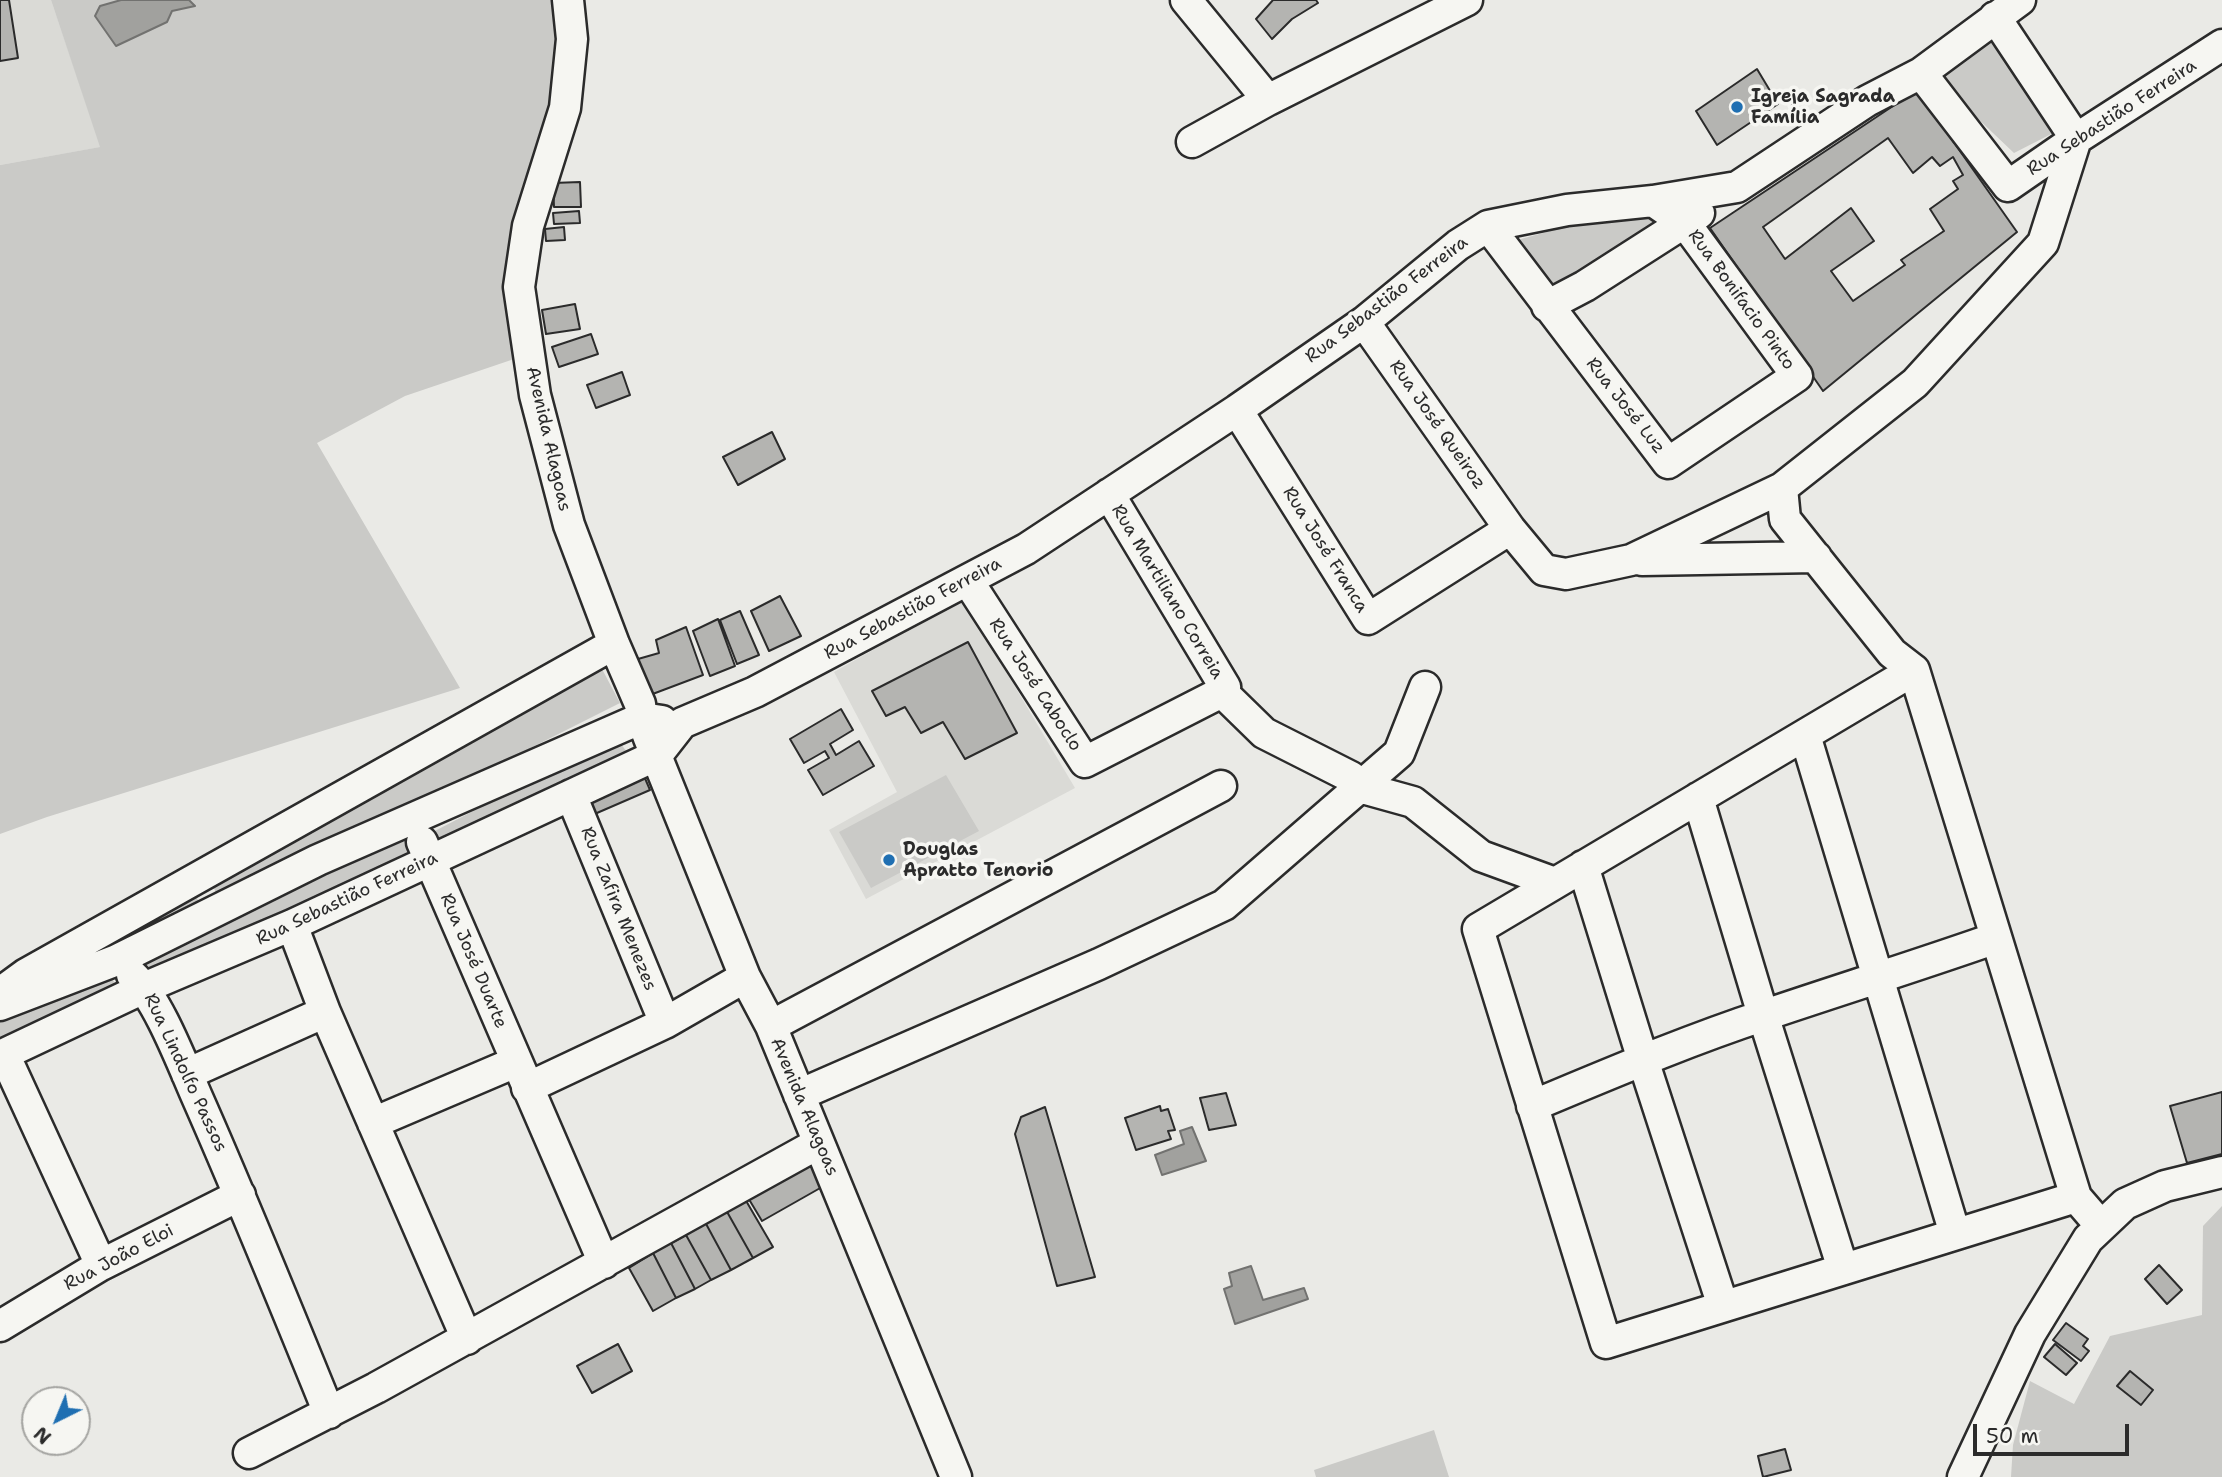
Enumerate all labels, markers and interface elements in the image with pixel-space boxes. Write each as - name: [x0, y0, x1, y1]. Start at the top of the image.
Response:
- street label: Rua Sebastião Ferreira: [2023, 55, 2201, 181]
- place label: Igreja Sagrada Família: [1751, 86, 1895, 128]
- marker: Igreja Sagrada Família: [1729, 99, 1745, 115]
- street label: Rua Bonifacio Pinto: [1683, 226, 1799, 374]
- street label: Rua Sebastião Ferreira: [1302, 232, 1472, 368]
- street label: Rua José Luz: [1581, 354, 1669, 458]
- street label: Rua José Queiroz: [1384, 356, 1490, 494]
- street label: Avenida Alagoas: [521, 365, 575, 513]
- street label: Rua José Franca: [1278, 483, 1372, 617]
- street label: Rua Martiliano Correia: [1106, 501, 1228, 683]
- street label: Rua Sebastião Ferreira: [821, 553, 1005, 665]
- street label: Rua José Caboclo: [984, 615, 1086, 755]
- street label: Rua Zafira Menezes: [575, 824, 661, 994]
- place label: Douglas Apratto Tenorio: [903, 839, 1054, 882]
- street label: Rua Sebastião Ferreira: [253, 847, 441, 951]
- marker: Douglas Apratto Tenorio: [881, 852, 897, 868]
- street label: Rua José Duarte: [435, 890, 511, 1032]
- street label: Rua Lindolfo Passos: [139, 990, 231, 1156]
- street label: Avenida Alagoas: [765, 1035, 843, 1179]
- street label: Rua João Eloi: [60, 1220, 178, 1296]
- north arrow: [21, 1386, 91, 1456]
- scale bar: [1977, 1410, 2133, 1454]
- text: N: [29, 1421, 57, 1450]
- text: 50 m: [1986, 1422, 2039, 1450]

